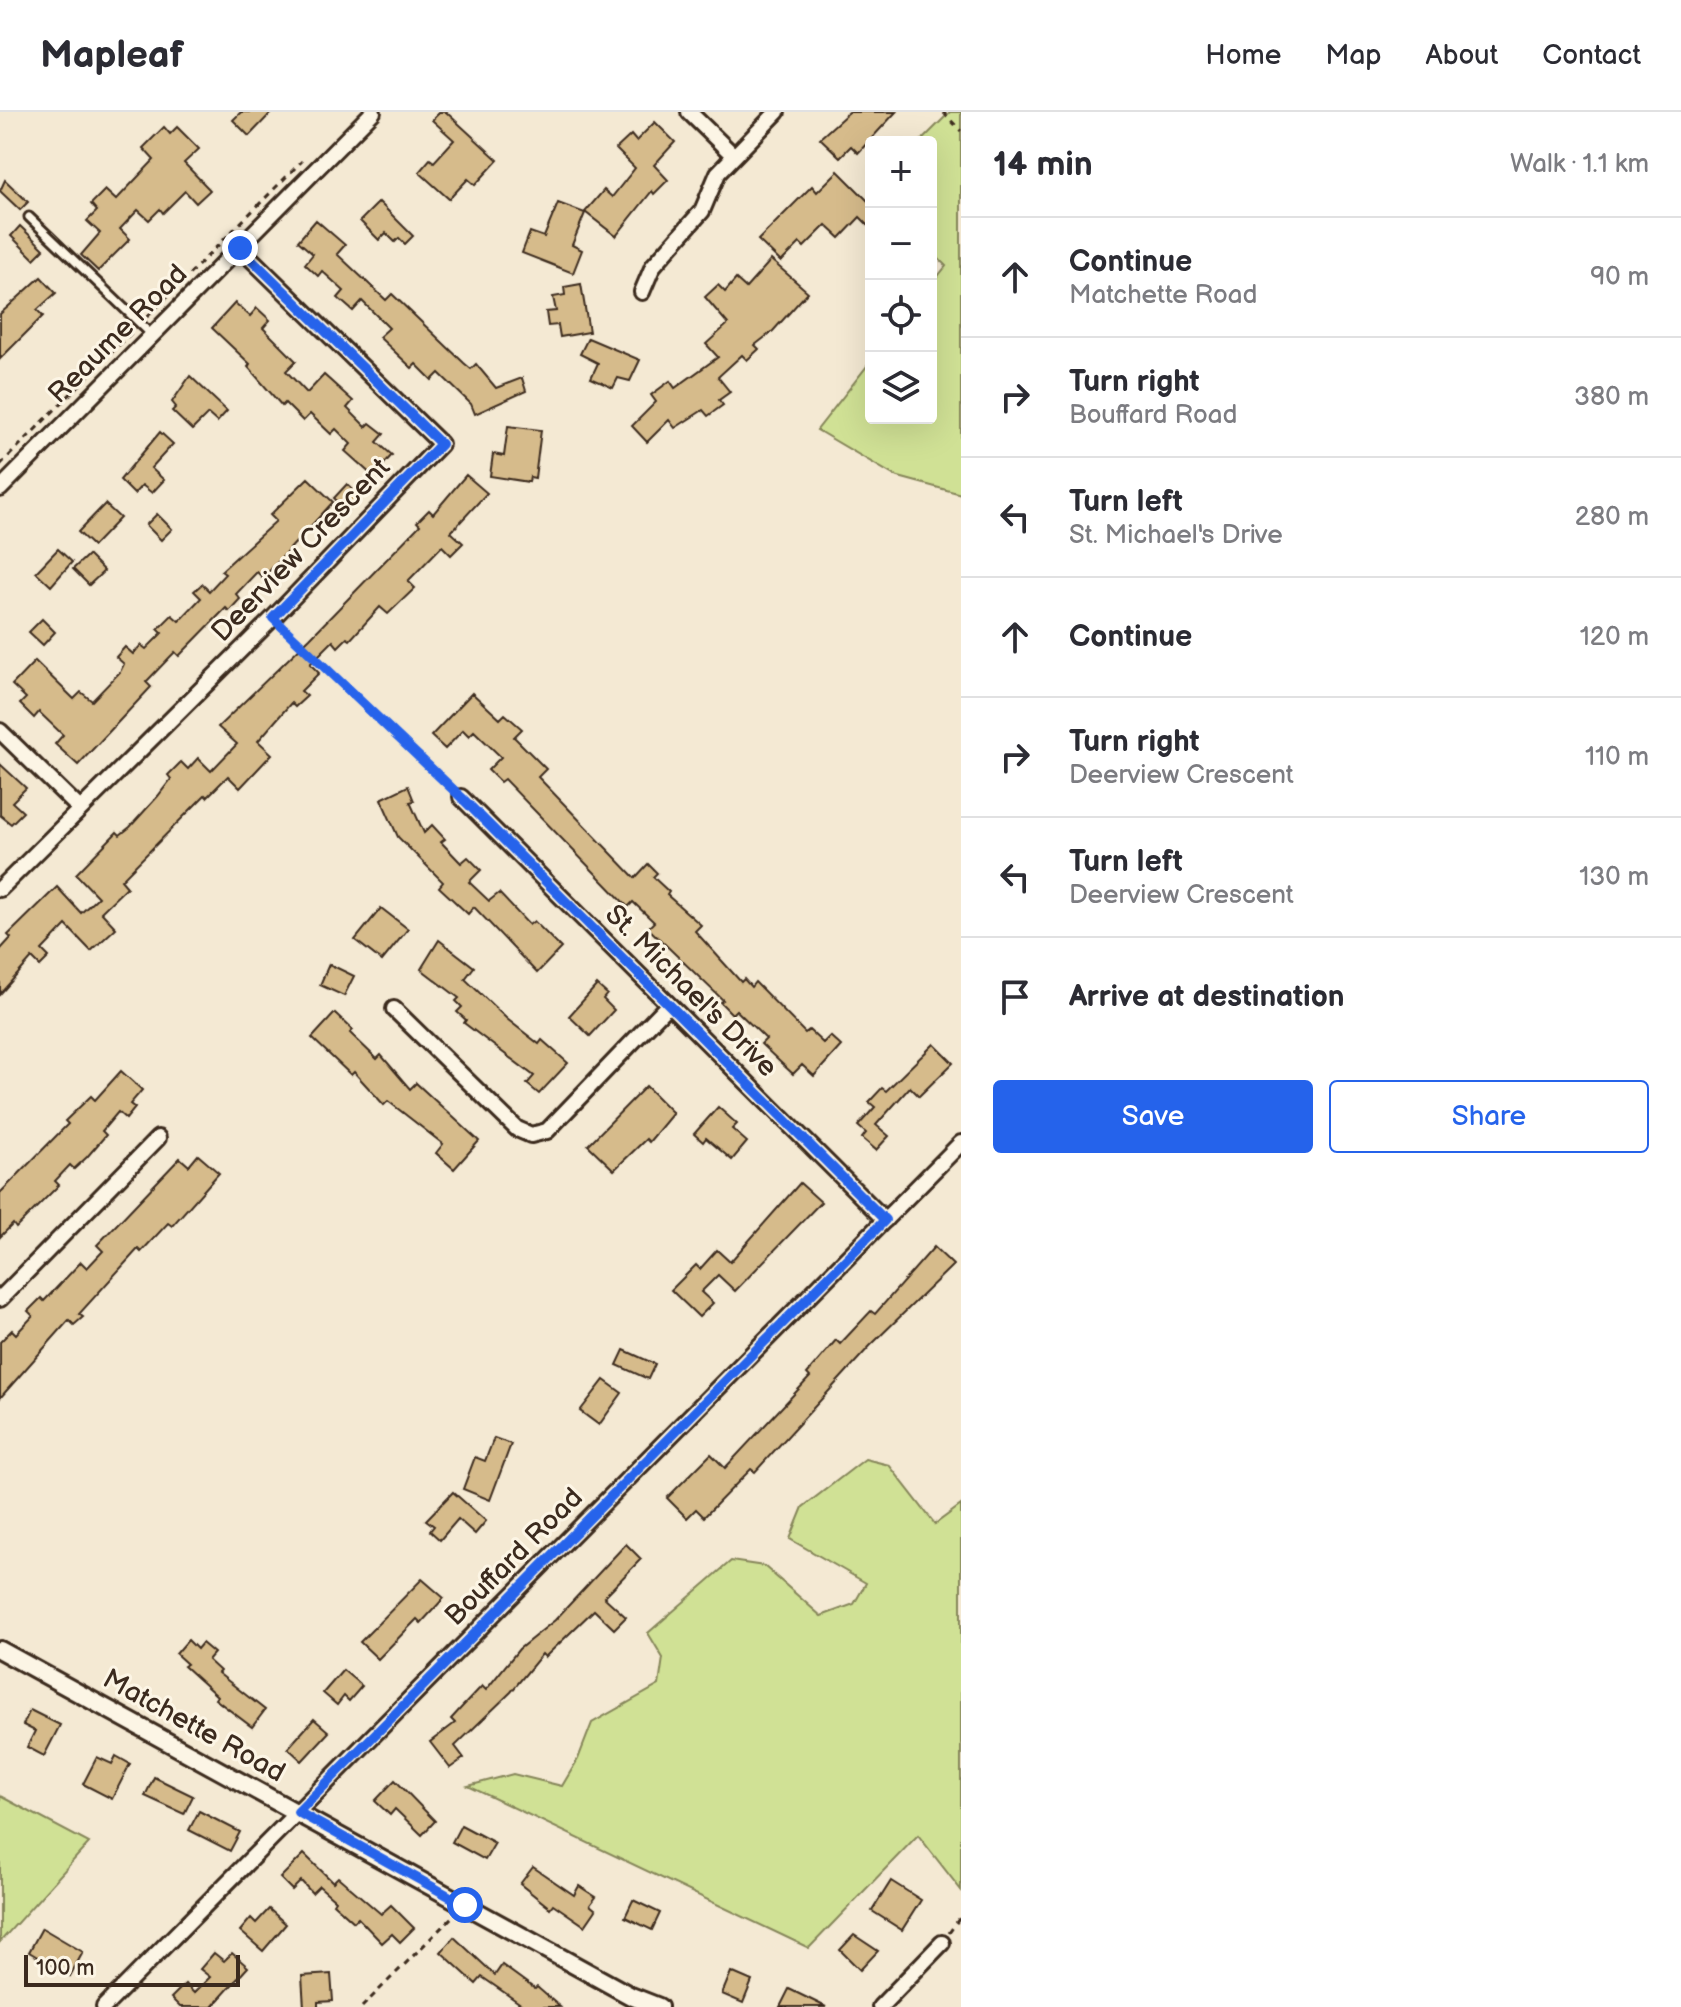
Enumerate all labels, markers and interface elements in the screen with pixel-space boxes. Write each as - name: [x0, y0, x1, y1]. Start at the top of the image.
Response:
- text: Mapleaf: [40, 33, 184, 78]
- text: Home: [1205, 39, 1281, 72]
- text: Map: [1325, 39, 1382, 72]
- text: About: [1426, 39, 1498, 72]
- text: Contact: [1542, 39, 1641, 72]
- map controls: [865, 136, 937, 424]
- button: +: [865, 136, 937, 208]
- text: 14 min: [993, 144, 1093, 185]
- text: Walk · 1.1 km: [1510, 149, 1649, 180]
- button: −: [865, 208, 937, 280]
- route end: [222, 230, 258, 266]
- text: Continue: [1069, 244, 1192, 280]
- icon: ahead: [993, 255, 1037, 299]
- street label: Reaume Road: [42, 258, 194, 410]
- text: 90 m: [1590, 262, 1649, 293]
- button: locate: [865, 280, 937, 352]
- text: Matchette Road: [1069, 280, 1257, 311]
- button: layers: [865, 352, 937, 424]
- text: Turn right: [1069, 364, 1200, 400]
- icon: right: [993, 375, 1037, 419]
- text: 380 m: [1574, 382, 1649, 413]
- text: Bouffard Road: [1069, 400, 1237, 431]
- street label: Deerview Crescent: [205, 451, 397, 649]
- text: Turn left: [1069, 484, 1183, 520]
- icon: left: [993, 495, 1037, 539]
- text: 280 m: [1575, 502, 1649, 533]
- text: St. Michael's Drive: [1069, 520, 1283, 551]
- icon: ahead: [993, 615, 1037, 659]
- text: Continue: [1069, 619, 1192, 655]
- text: 120 m: [1580, 622, 1649, 653]
- text: Turn right: [1069, 724, 1200, 760]
- icon: right: [993, 735, 1037, 779]
- text: 110 m: [1585, 742, 1649, 773]
- text: Deerview Crescent: [1069, 760, 1294, 791]
- text: Turn left: [1069, 844, 1183, 880]
- icon: left: [993, 855, 1037, 899]
- text: 130 m: [1579, 862, 1649, 893]
- text: Deerview Crescent: [1069, 880, 1294, 911]
- street label: St. Michael's Drive: [598, 898, 784, 1084]
- icon: arrive: [993, 975, 1037, 1019]
- text: Arrive at destination: [1069, 979, 1345, 1015]
- button: Save: [993, 1080, 1313, 1153]
- button: Share: [1329, 1080, 1649, 1153]
- street label: Bouffard Road: [438, 1481, 590, 1633]
- street label: Matchette Road: [97, 1662, 291, 1790]
- route start: [447, 1887, 483, 1923]
- scale bar: [24, 1951, 240, 1987]
- text: 100 m: [36, 1955, 95, 1982]

